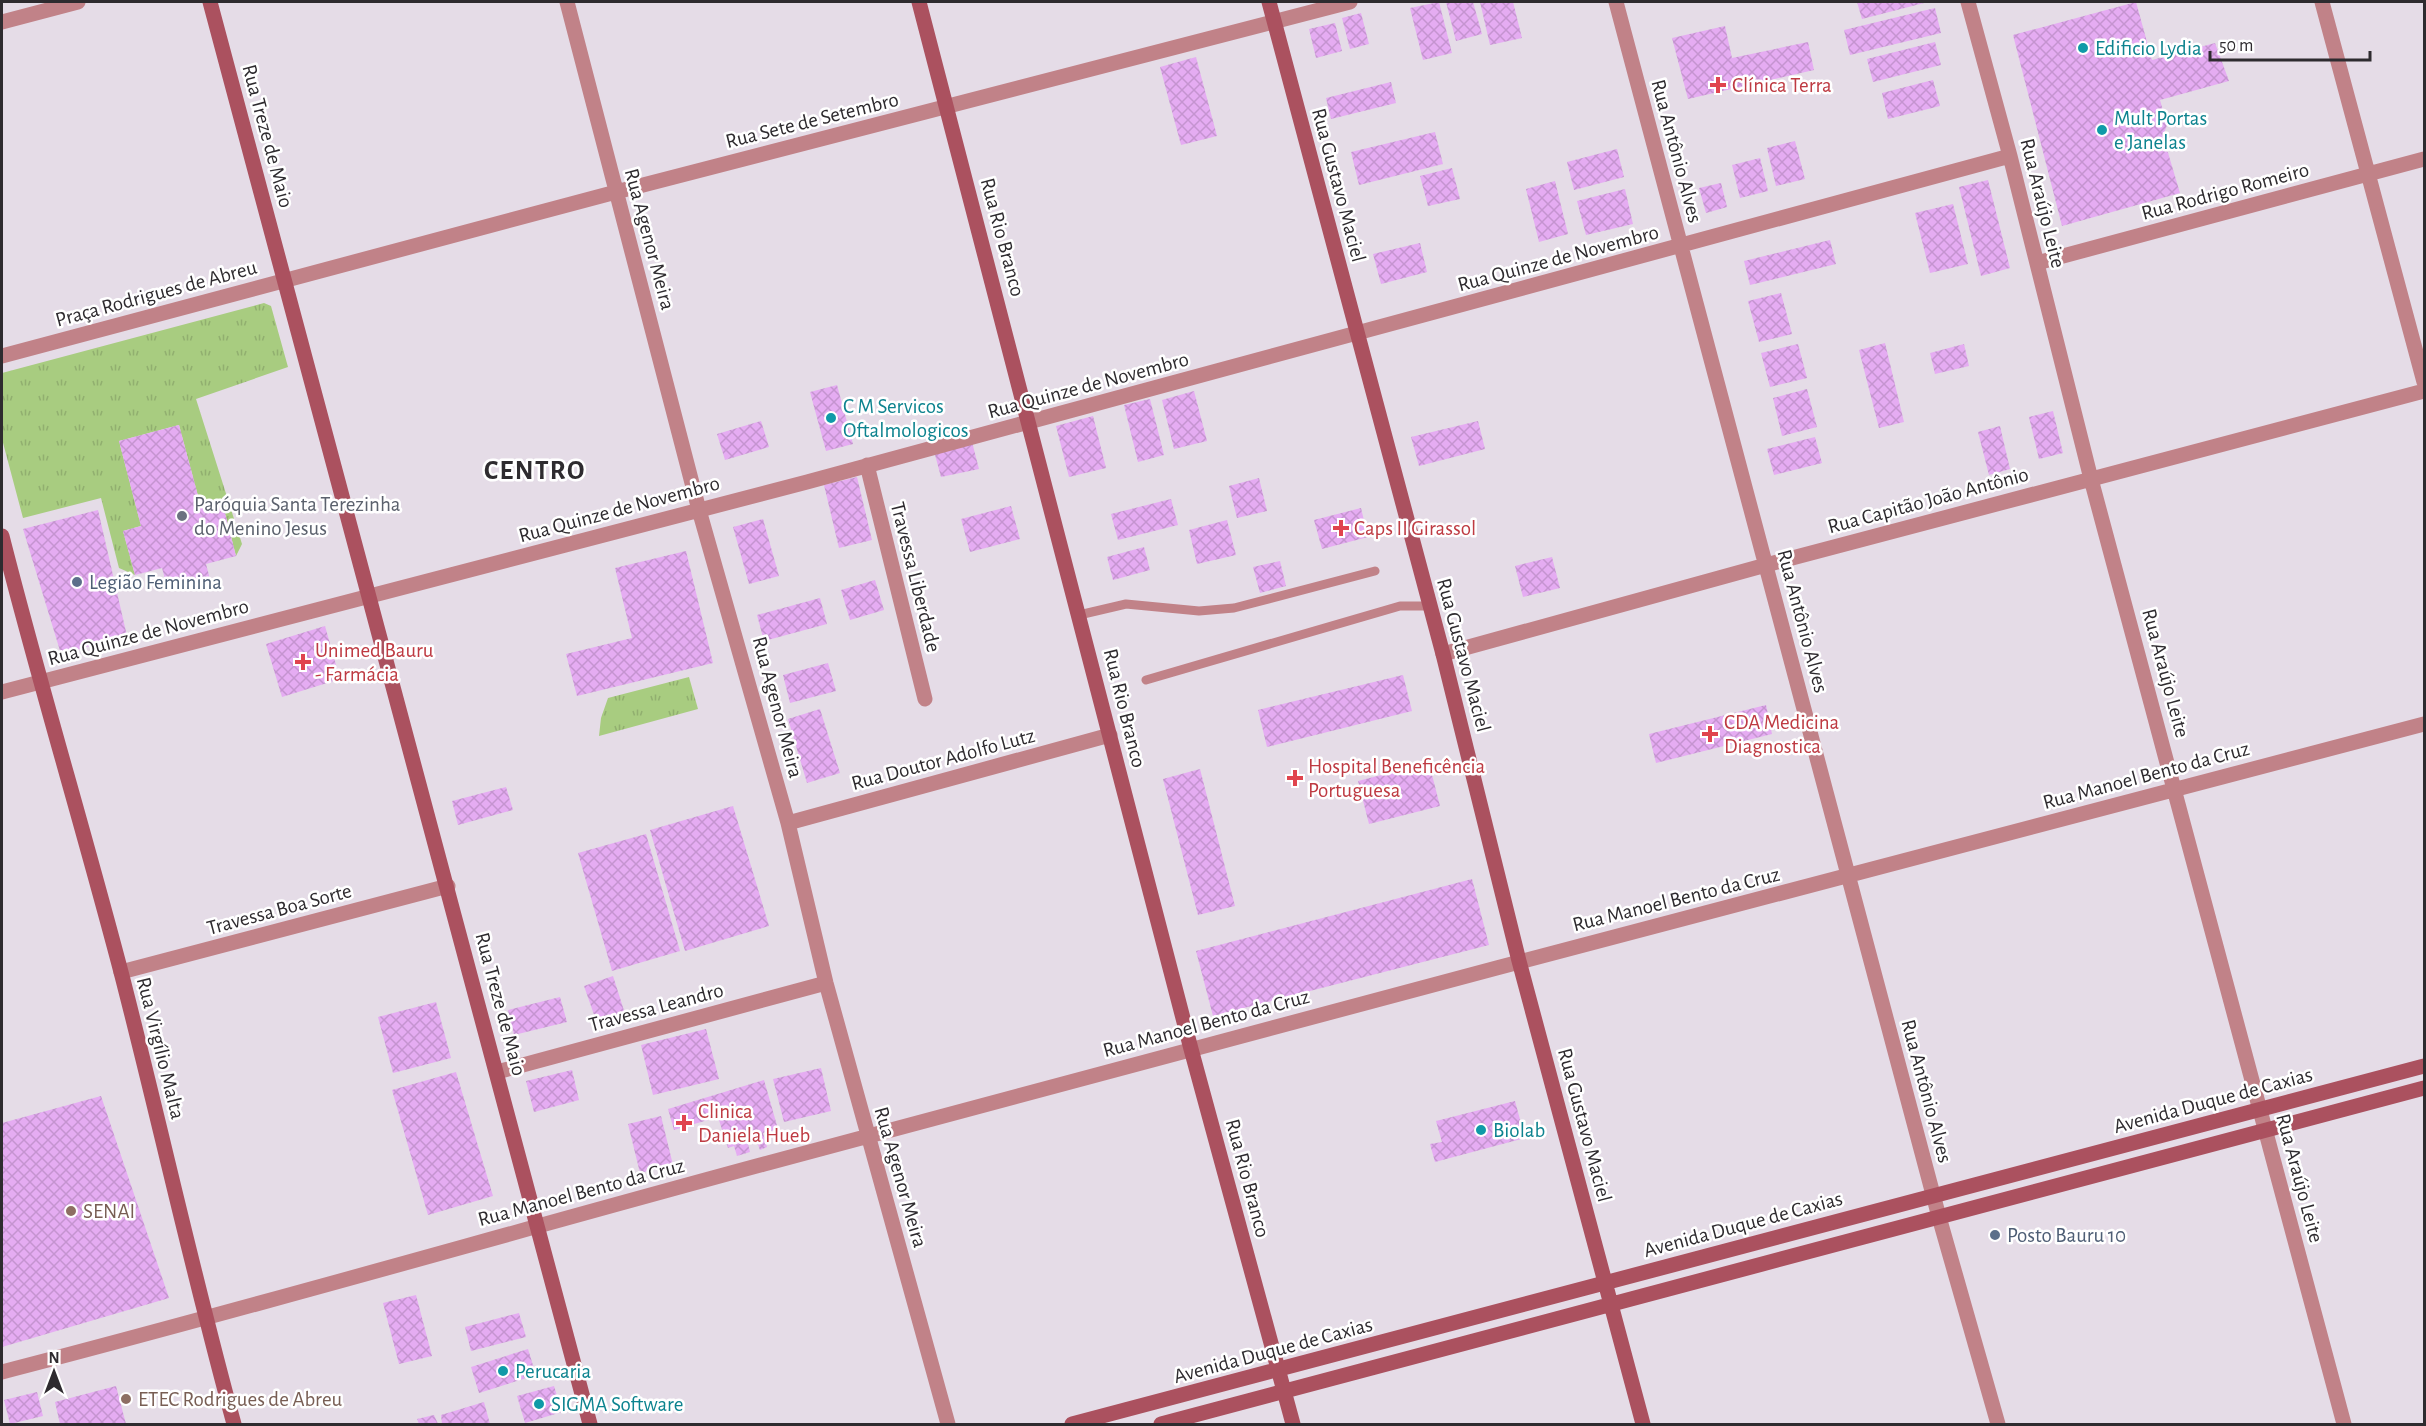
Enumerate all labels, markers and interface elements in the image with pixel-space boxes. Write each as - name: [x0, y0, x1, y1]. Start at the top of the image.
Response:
- scale bar: [2210, 24, 2370, 62]
- text: 50 m: [2219, 37, 2253, 55]
- place label: Edificio Lydia: [2095, 38, 2202, 59]
- marker: Edificio Lydia: [2076, 41, 2090, 55]
- street label: Rua Treze de Maio: [238, 62, 297, 210]
- place label: Clínica Terra: [1732, 75, 1832, 96]
- marker: Clínica Terra: [1709, 76, 1727, 94]
- street label: Rua Antônio Alves: [1647, 77, 1706, 225]
- street label: Rua Sete de Setembro: [723, 89, 901, 152]
- street label: Rua Gustavo Maciel: [1308, 106, 1369, 264]
- place label: Mult Portas e Janelas: [2114, 108, 2207, 153]
- marker: Mult Portas e Janelas: [2095, 123, 2109, 137]
- street label: Rua Araújo Leite: [2016, 136, 2069, 270]
- street label: Rua Rodrigo Romeiro: [2139, 159, 2311, 224]
- street label: Rua Agenor Meira: [621, 166, 679, 312]
- street label: Rua Rio Branco: [977, 175, 1028, 299]
- street label: Rua Quinze de Novembro: [1455, 222, 1661, 295]
- street label: Praça Rodrigues de Abreu: [53, 256, 259, 330]
- street label: Rua Quinze de Novembro: [985, 349, 1191, 422]
- place label: C M Servicos Oftalmologicos: [843, 396, 969, 441]
- marker: C M Servicos Oftalmologicos: [824, 411, 838, 425]
- district label: CENTRO: [484, 457, 586, 484]
- street label: Rua Capitão João Antônio: [1825, 464, 2031, 537]
- street label: Rua Quinze de Novembro: [516, 473, 722, 546]
- place label: Paróquia Santa Terezinha do Menino Jesus: [194, 494, 401, 539]
- street label: Travessa Liberdade: [887, 500, 944, 654]
- marker: Paróquia Santa Terezinha do Menino Jesus: [175, 509, 189, 523]
- place label: Caps II Girassol: [1354, 518, 1476, 539]
- marker: Caps II Girassol: [1332, 519, 1350, 537]
- street label: Rua Antônio Alves: [1773, 547, 1832, 695]
- place label: Legião Feminina: [89, 572, 222, 593]
- marker: Legião Feminina: [70, 575, 84, 589]
- street label: Rua Gustavo Maciel: [1433, 576, 1494, 734]
- street label: Rua Quinze de Novembro: [45, 596, 251, 669]
- street label: Rua Araújo Leite: [2138, 606, 2193, 740]
- street label: Rua Agenor Meira: [749, 634, 807, 780]
- place label: Unimed Bauru - Farmácia: [315, 640, 434, 685]
- street label: Rua Rio Branco: [1100, 646, 1149, 770]
- marker: Unimed Bauru - Farmácia: [296, 655, 310, 669]
- place label: CDA Medicina Diagnostica: [1724, 712, 1840, 757]
- street label: Rua Doutor Adolfo Lutz: [849, 725, 1037, 794]
- marker: CDA Medicina Diagnostica: [1701, 725, 1719, 743]
- street label: Rua Manoel Bento da Cruz: [2041, 738, 2252, 813]
- place label: Hospital Beneficência Portuguesa: [1308, 756, 1486, 801]
- marker: Hospital Beneficência Portuguesa: [1286, 769, 1304, 787]
- street label: Rua Manoel Bento da Cruz: [1570, 864, 1782, 935]
- street label: Travessa Boa Sorte: [204, 880, 354, 939]
- street label: Rua Treze de Maio: [471, 930, 530, 1078]
- street label: Rua Virgílio Malta: [133, 975, 188, 1122]
- street label: Travessa Leandro: [587, 979, 726, 1036]
- street label: Rua Manoel Bento da Cruz: [1101, 986, 1312, 1061]
- street label: Rua Antônio Alves: [1897, 1017, 1956, 1165]
- street label: Rua Gustavo Maciel: [1554, 1046, 1615, 1204]
- street label: Avenida Duque de Caxias: [2111, 1064, 2315, 1137]
- place label: Clinica Daniela Hueb: [698, 1101, 810, 1146]
- street label: Rua Agenor Meira: [870, 1104, 931, 1250]
- street label: Rua Araújo Leite: [2272, 1111, 2327, 1245]
- marker: Clinica Daniela Hueb: [675, 1114, 693, 1132]
- street label: Rua Rio Branco: [1222, 1116, 1273, 1240]
- place label: Biolab: [1493, 1120, 1545, 1141]
- marker: Biolab: [1474, 1123, 1488, 1137]
- street label: Rua Manoel Bento da Cruz: [476, 1155, 687, 1230]
- street label: Avenida Duque de Caxias: [1641, 1188, 1845, 1261]
- place label: SENAI: [83, 1201, 135, 1222]
- marker: SENAI: [64, 1204, 78, 1218]
- place label: Posto Bauru 10: [2007, 1225, 2126, 1246]
- marker: Posto Bauru 10: [1988, 1228, 2002, 1242]
- street label: Avenida Duque de Caxias: [1171, 1314, 1375, 1387]
- north arrow: [24, 1342, 84, 1402]
- text: N: [48, 1350, 60, 1366]
- place label: Perucaria: [515, 1361, 591, 1382]
- marker: Perucaria: [496, 1364, 510, 1378]
- place label: ETEC Rodrigues de Abreu: [138, 1389, 343, 1410]
- marker: ETEC Rodrigues de Abreu: [119, 1392, 133, 1406]
- place label: SIGMA Software: [551, 1394, 683, 1415]
- marker: SIGMA Software: [532, 1397, 546, 1411]

